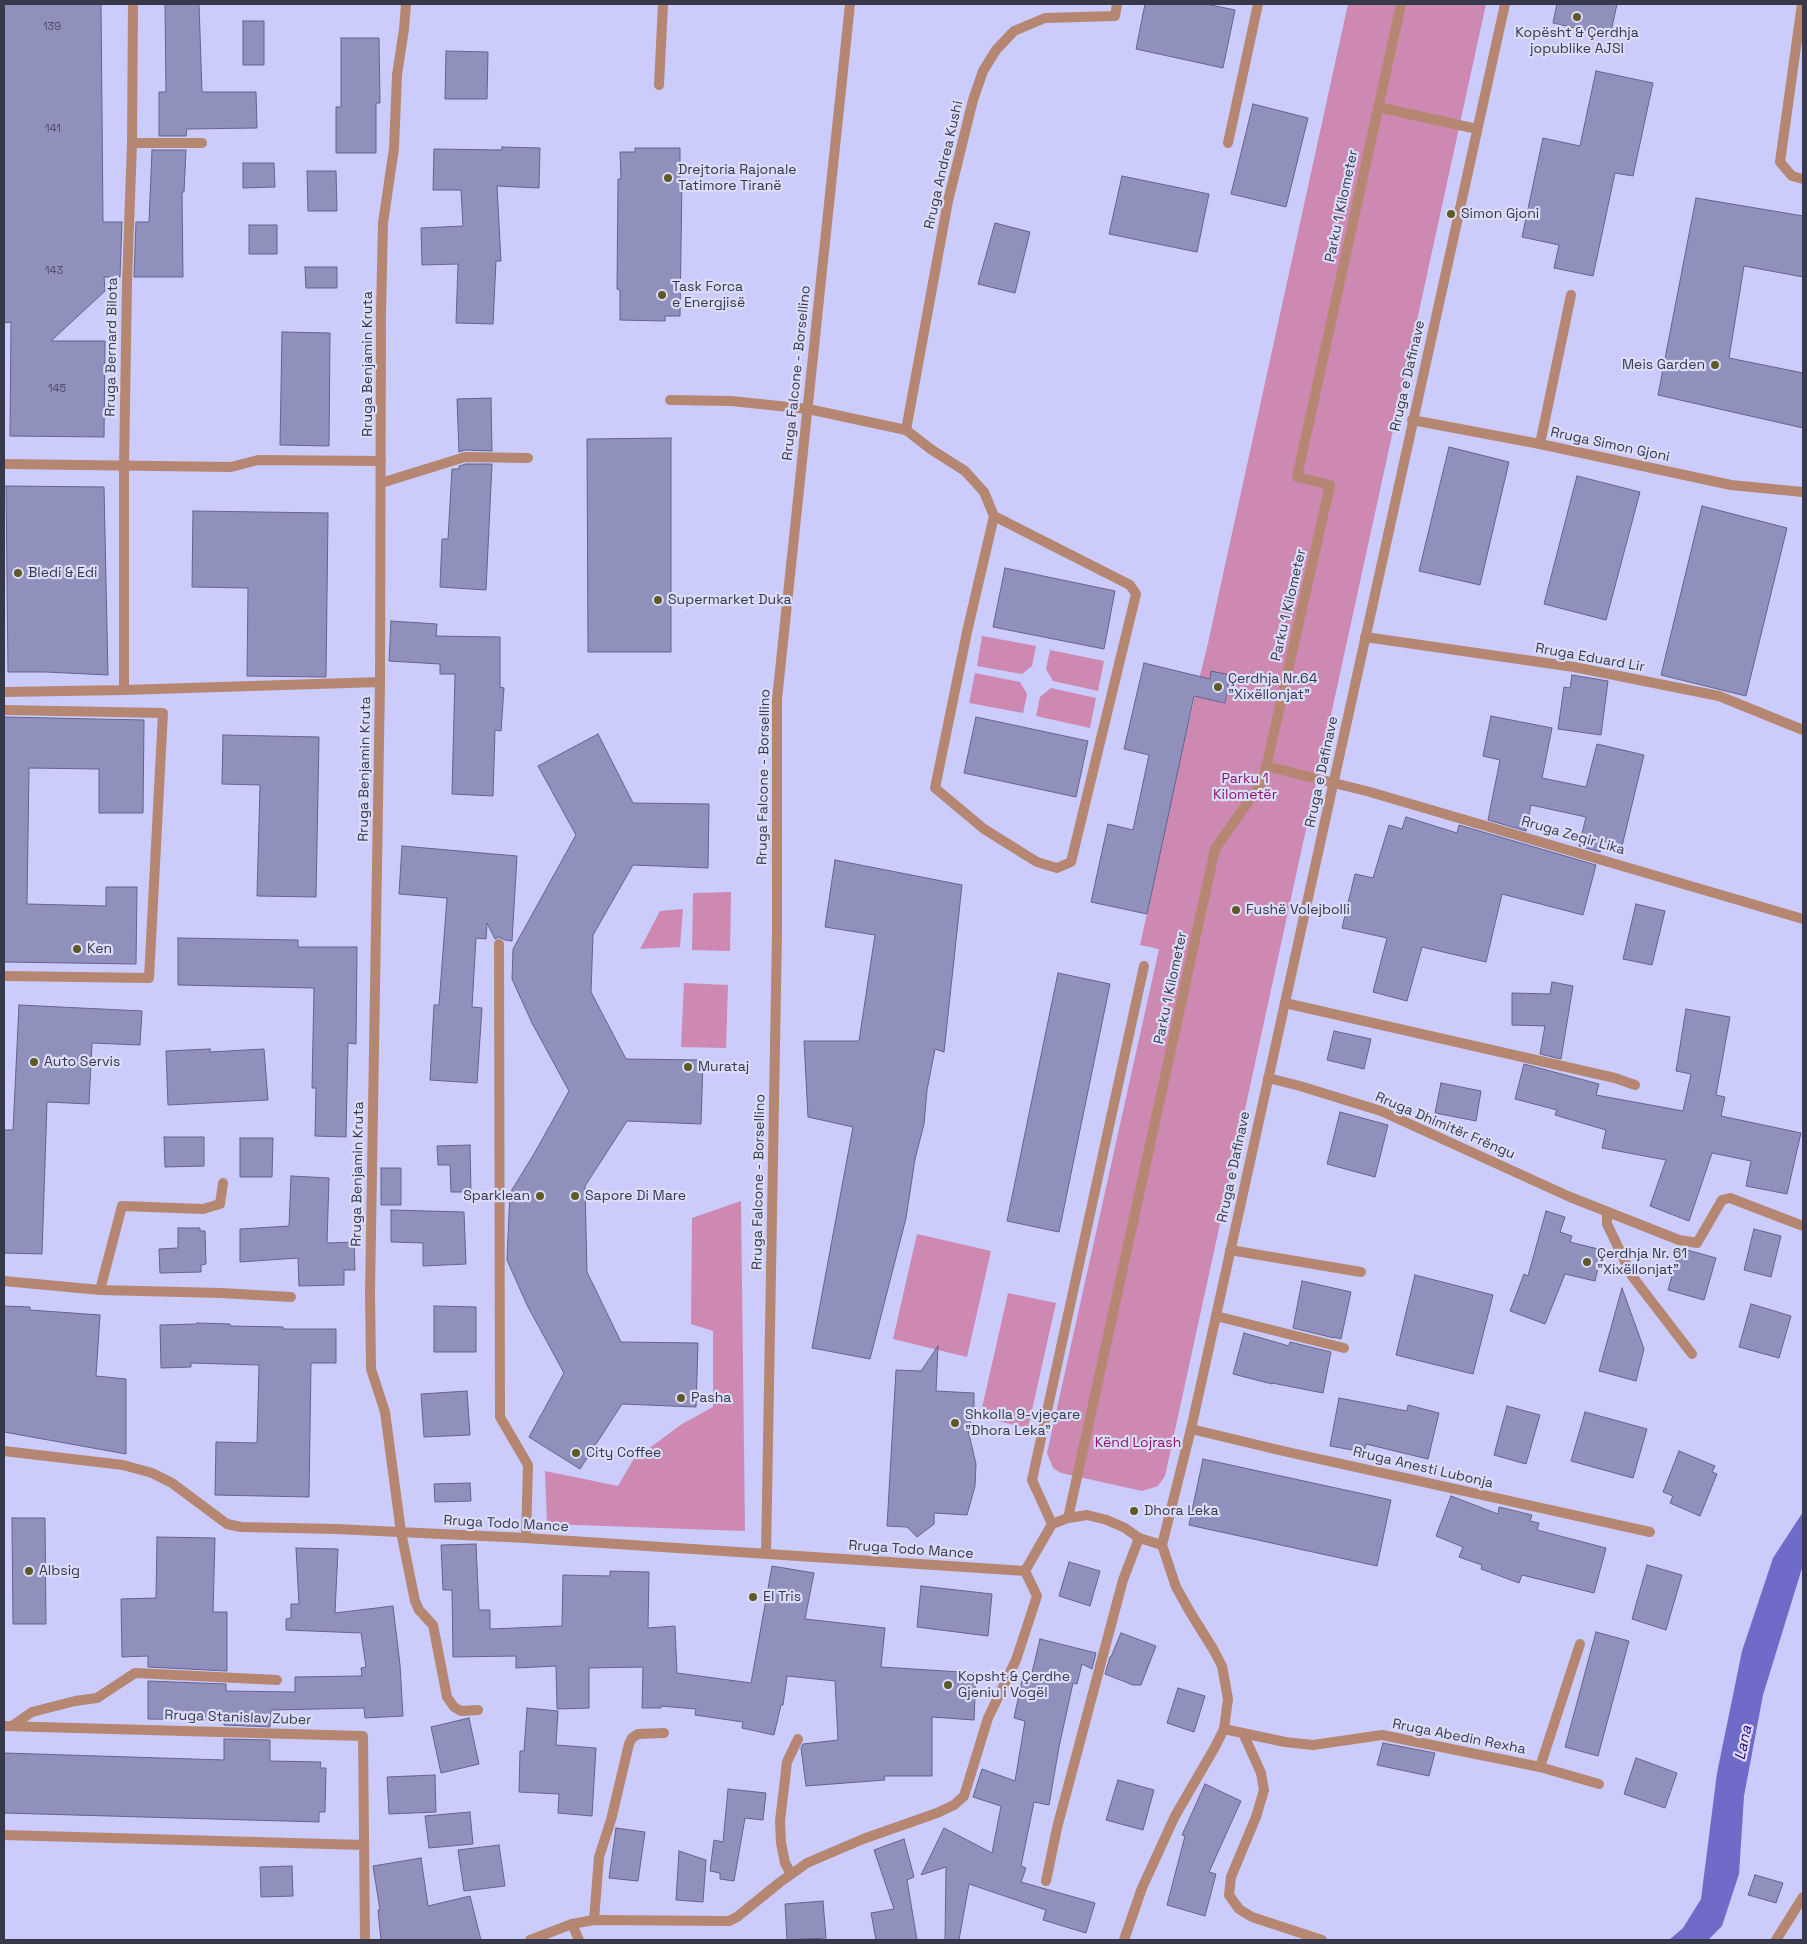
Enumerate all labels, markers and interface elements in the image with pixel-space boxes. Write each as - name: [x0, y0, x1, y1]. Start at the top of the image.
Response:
- marker: Kopësht & Çerdhja jopublike AJSI: [1571, 11, 1583, 23]
- house number: 139: [43, 20, 61, 34]
- place label: Kopësht & Çerdhja jopublike AJSI: [1515, 25, 1639, 58]
- street label: Rruga Andrea Kushi: [921, 99, 967, 231]
- house number: 141: [45, 122, 61, 136]
- street label: Parku 1 Kilometer: [1322, 148, 1362, 264]
- place label: Drejtoria Rajonale Tatimore Tiranë: [678, 162, 797, 194]
- marker: Drejtoria Rajonale Tatimore Tiranë: [662, 172, 674, 184]
- place label: Simon Gjoni: [1461, 206, 1539, 222]
- marker: Simon Gjoni: [1445, 208, 1457, 220]
- house number: 143: [45, 264, 63, 278]
- street label: Rruga Bernard Bilota: [102, 277, 122, 417]
- place label: Task Forca e Energjisë: [672, 279, 745, 312]
- street label: Rruga Falcone - Borsellino: [779, 285, 815, 461]
- marker: Task Forca e Energjisë: [656, 289, 668, 301]
- street label: Rruga Benjamin Kruta: [360, 291, 376, 437]
- street label: Rruga e Dafinave: [1387, 319, 1429, 433]
- place label: Meis Garden: [1622, 357, 1705, 373]
- marker: Meis Garden: [1709, 359, 1721, 371]
- house number: 145: [48, 382, 66, 396]
- street label: Rruga Simon Gjoni: [1549, 424, 1671, 466]
- street label: Parku 1 Kilometer: [1268, 547, 1310, 663]
- place label: Bledi & Edi: [28, 565, 97, 581]
- marker: Bledi & Edi: [12, 567, 24, 579]
- place label: Supermarket Duka: [668, 592, 792, 608]
- marker: Supermarket Duka: [652, 594, 664, 606]
- street label: Rruga Eduard Lir: [1534, 640, 1646, 676]
- place label: Çerdhja Nr.64 "Xixëllonjat": [1228, 671, 1317, 704]
- marker: Çerdhja Nr.64 "Xixëllonjat": [1212, 681, 1224, 693]
- street label: Rruga Falcone - Borsellino: [754, 689, 774, 865]
- street label: Rruga Benjamin Kruta: [355, 696, 375, 842]
- street label: Rruga e Dafinave: [1302, 715, 1342, 829]
- park label: Parku 1 Kilometër: [1213, 771, 1277, 804]
- street label: Rruga Zeqir Lika: [1519, 813, 1627, 859]
- place label: Fushë Volejbolli: [1246, 902, 1350, 918]
- marker: Fushë Volejbolli: [1230, 904, 1242, 916]
- street label: Parku 1 Kilometer: [1151, 930, 1191, 1046]
- place label: Ken: [87, 941, 112, 957]
- marker: Ken: [71, 943, 83, 955]
- place label: Auto Servis: [44, 1054, 120, 1070]
- marker: Auto Servis: [28, 1056, 40, 1068]
- place label: Murataj: [698, 1059, 749, 1075]
- marker: Murataj: [682, 1061, 694, 1073]
- street label: Rruga Dhimitër Frëngu: [1372, 1089, 1518, 1163]
- street label: Rruga Falcone - Borsellino: [749, 1094, 769, 1270]
- street label: Rruga Benjamin Kruta: [348, 1101, 368, 1247]
- street label: Rruga e Dafinave: [1214, 1110, 1254, 1224]
- place label: Sparklean: [463, 1188, 530, 1204]
- place label: Sapore Di Mare: [585, 1188, 686, 1204]
- marker: Sparklean: [534, 1190, 546, 1202]
- marker: Sapore Di Mare: [569, 1190, 581, 1202]
- place label: Çerdhja Nr. 61 "Xixëllonjat": [1597, 1246, 1687, 1278]
- marker: Çerdhja Nr. 61 "Xixëllonjat": [1581, 1256, 1593, 1268]
- place label: Pasha: [691, 1390, 731, 1406]
- marker: Pasha: [675, 1392, 687, 1404]
- place label: Shkolla 9-vjeçare "Dhora Leka": [965, 1407, 1080, 1440]
- marker: Shkolla 9-vjeçare "Dhora Leka": [949, 1417, 961, 1429]
- park label: Kënd Lojrash: [1095, 1435, 1181, 1451]
- street label: Rruga Anesti Lubonja: [1351, 1444, 1495, 1492]
- place label: City Coffee: [586, 1445, 661, 1461]
- marker: City Coffee: [570, 1447, 582, 1459]
- place label: Dhora Leka: [1144, 1503, 1219, 1519]
- marker: Dhora Leka: [1128, 1505, 1140, 1517]
- street label: Rruga Todo Mance: [443, 1512, 569, 1536]
- street label: Rruga Todo Mance: [848, 1537, 974, 1563]
- place label: Albsig: [39, 1563, 80, 1579]
- marker: Albsig: [23, 1565, 35, 1577]
- place label: El Tris: [763, 1589, 801, 1605]
- marker: El Tris: [747, 1591, 759, 1603]
- place label: Kopsht & Çerdhe Gjeniu i Vogël: [958, 1669, 1070, 1701]
- marker: Kopsht & Çerdhe Gjeniu i Vogël: [942, 1679, 954, 1691]
- street label: Rruga Stanislav Zuber: [164, 1707, 312, 1729]
- street label: Rruga Abedin Rexha: [1391, 1716, 1527, 1758]
- water label: Lana: [1732, 1724, 1756, 1762]

